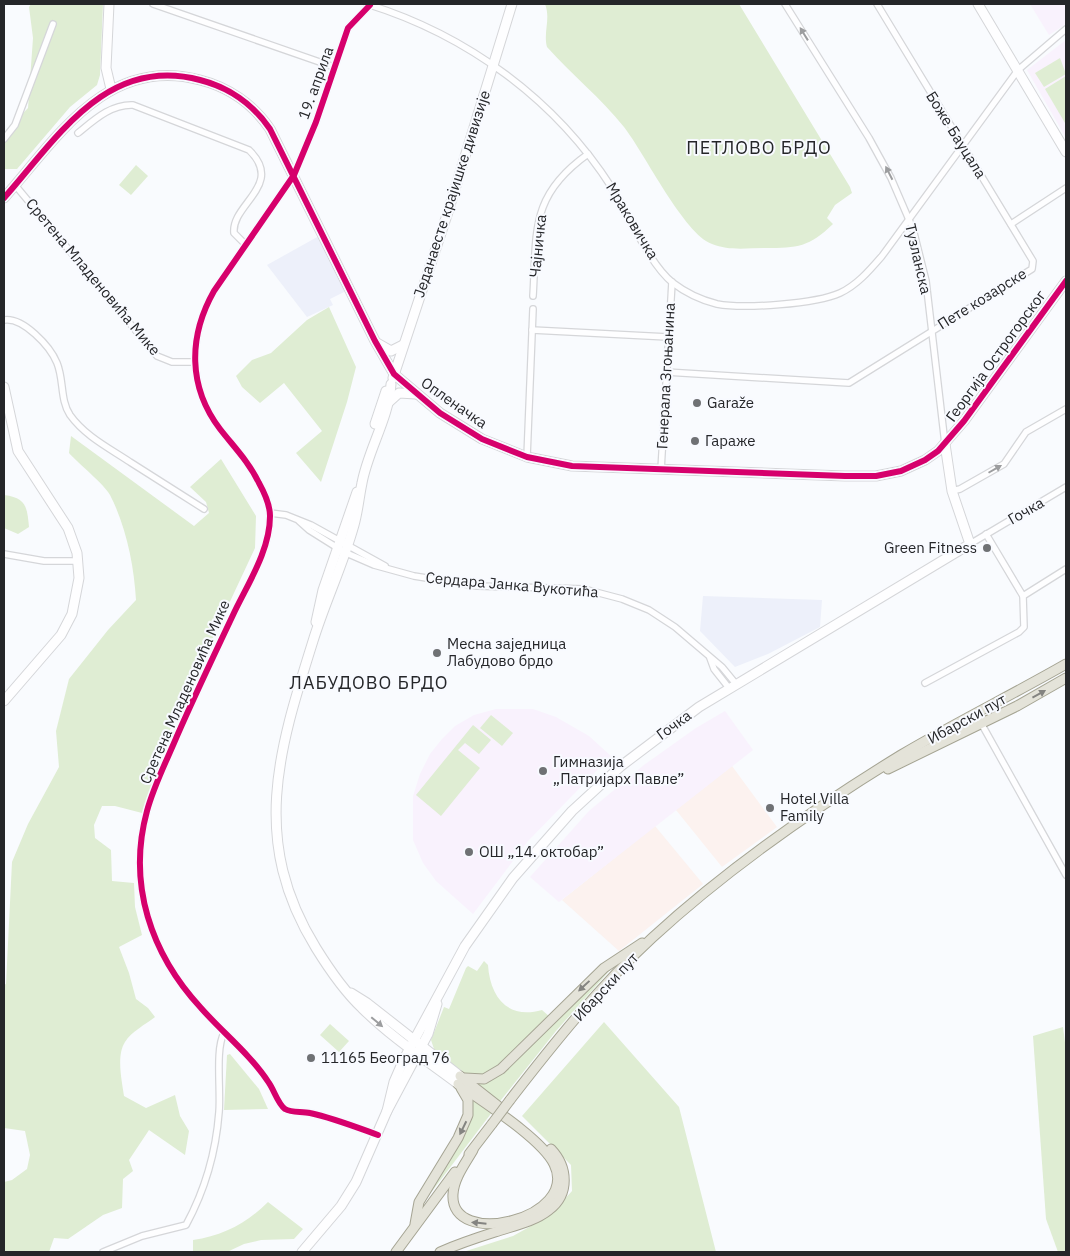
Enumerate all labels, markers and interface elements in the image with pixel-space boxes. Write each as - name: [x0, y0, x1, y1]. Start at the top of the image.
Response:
- one-way arrow: [800, 28, 809, 41]
- street label: 19. априла: [294, 44, 337, 122]
- street label: Једанаесте крајишке дивизије: [409, 88, 494, 300]
- street label: Боже Бауцала: [922, 88, 991, 182]
- district label: ПЕТЛОВО БРДО: [686, 136, 832, 159]
- one-way arrow: [884, 166, 892, 180]
- street label: Мраковичка: [602, 179, 663, 263]
- street label: Сретена Младеновића Мике: [22, 194, 165, 359]
- street label: Чајничка: [525, 213, 550, 278]
- street label: Тузланска: [901, 222, 936, 296]
- street label: Пете козарске: [934, 264, 1030, 333]
- street label: Георгија Острогорског: [941, 286, 1050, 425]
- street label: Генерала Згоњанина: [652, 302, 679, 450]
- street label: Опленачка: [417, 373, 491, 432]
- place label: Garaže: [707, 393, 754, 412]
- marker: Garaže: [691, 397, 703, 409]
- place label: Гараже: [705, 431, 755, 450]
- marker: Гараже: [689, 435, 701, 447]
- one-way arrow: [989, 464, 1002, 473]
- street label: Гочка: [1004, 493, 1047, 528]
- place label: Green Fitness: [884, 538, 977, 557]
- marker: Green Fitness: [981, 542, 993, 554]
- street label: Сердара Јанка Вукотића: [425, 567, 599, 602]
- street label: Сретена Младеновића Мике: [135, 597, 234, 787]
- place label: Месна заједница Лабудово брдо: [447, 634, 566, 670]
- marker: Месна заједница Лабудово брдо: [431, 647, 443, 659]
- district label: ЛАБУДОВО БРДО: [290, 671, 448, 694]
- street label: Ибарски пут: [924, 689, 1009, 748]
- one-way arrow: [1033, 689, 1046, 698]
- street label: Гочка: [653, 706, 695, 744]
- place label: Гимназија „Патријарх Павле”: [553, 752, 684, 788]
- marker: Гимназија „Патријарх Павле”: [537, 765, 549, 777]
- place label: Hotel Villa Family: [780, 789, 849, 825]
- marker: Hotel Villa Family: [764, 802, 776, 814]
- place label: ОШ „14. октобар”: [479, 842, 604, 861]
- marker: ОШ „14. октобар”: [463, 846, 475, 858]
- street label: Ибарски пут: [569, 948, 642, 1025]
- one-way arrow: [578, 981, 591, 992]
- one-way arrow: [370, 1016, 383, 1027]
- place label: 11165 Београд 76: [321, 1048, 450, 1067]
- marker: 11165 Београд 76: [305, 1052, 317, 1064]
- one-way arrow: [458, 1121, 467, 1136]
- one-way arrow: [471, 1219, 487, 1227]

